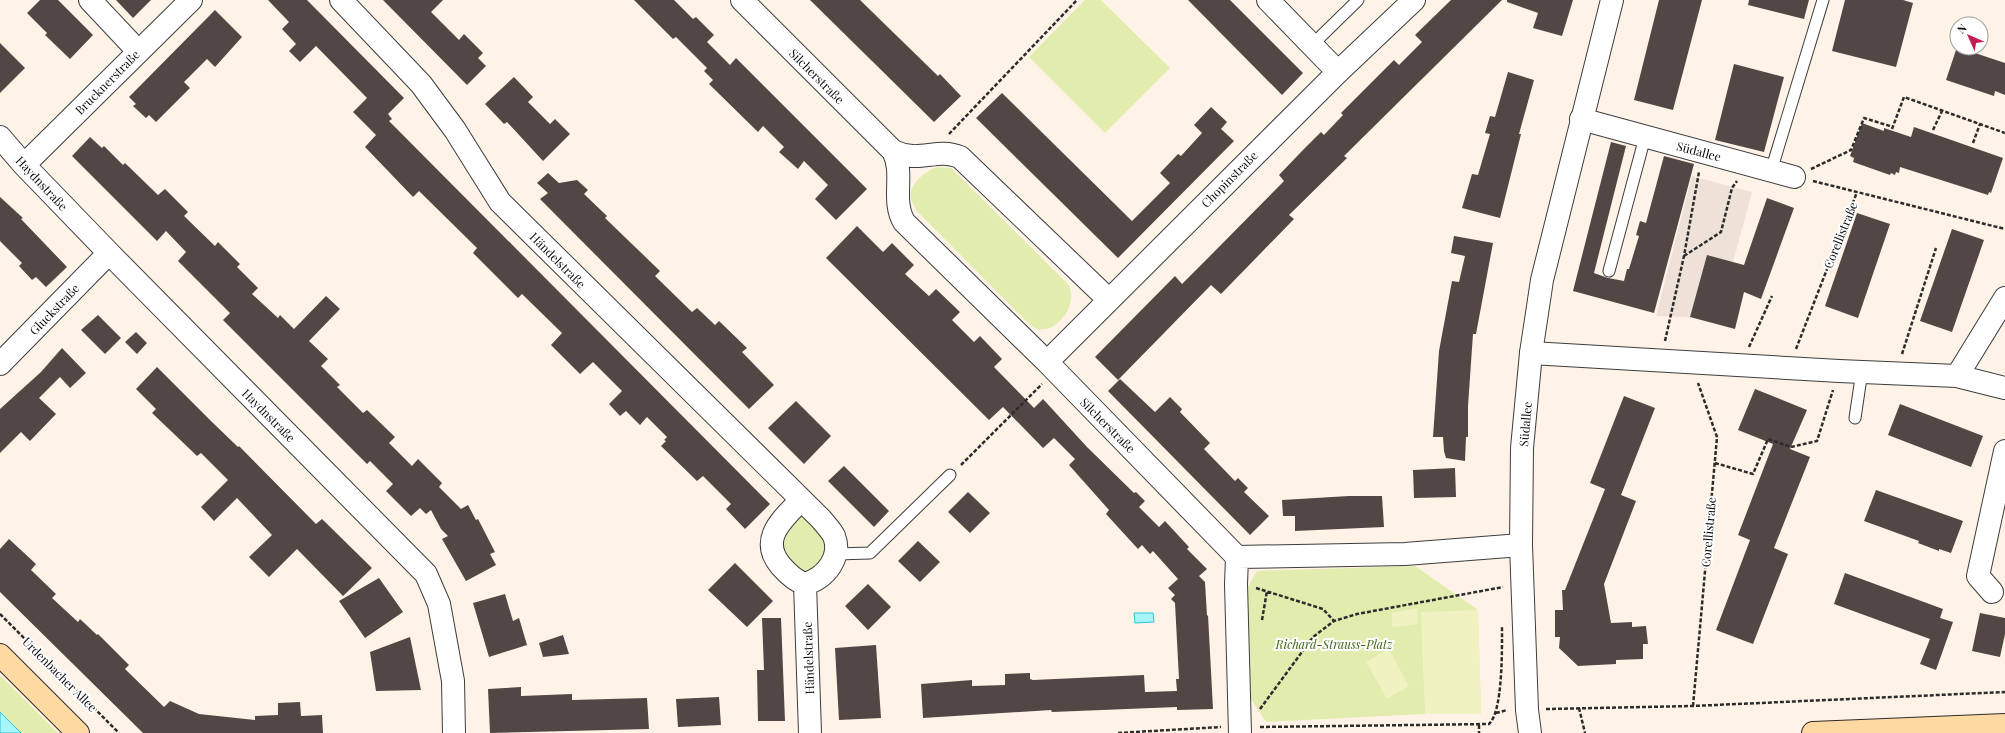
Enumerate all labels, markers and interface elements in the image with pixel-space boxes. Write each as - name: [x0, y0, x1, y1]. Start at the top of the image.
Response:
- north arrow: [1949, 16, 1989, 56]
- text: N: [1953, 20, 1970, 37]
- street label: Silcherstraße: [786, 45, 848, 107]
- street label: Brucknerstraße: [71, 46, 143, 118]
- street label: Südallee: [1675, 137, 1723, 165]
- street label: Chopinstraße: [1197, 147, 1261, 211]
- street label: Haydnstraße: [13, 152, 71, 214]
- street label: Corellistraße: [1819, 199, 1861, 271]
- street label: Händelstraße: [527, 229, 589, 291]
- street label: Gluckstraße: [26, 280, 82, 338]
- street label: Haydnstraße: [239, 385, 299, 445]
- street label: Silcherstraße: [1077, 394, 1139, 456]
- street label: Südallee: [1515, 401, 1535, 447]
- street label: Corellistraße: [1697, 496, 1719, 568]
- street label: Händelstraße: [799, 621, 817, 695]
- street label: Urdenbacher Allee: [19, 633, 101, 715]
- park label: Richard-Strauss-Platz: [1275, 636, 1393, 652]

